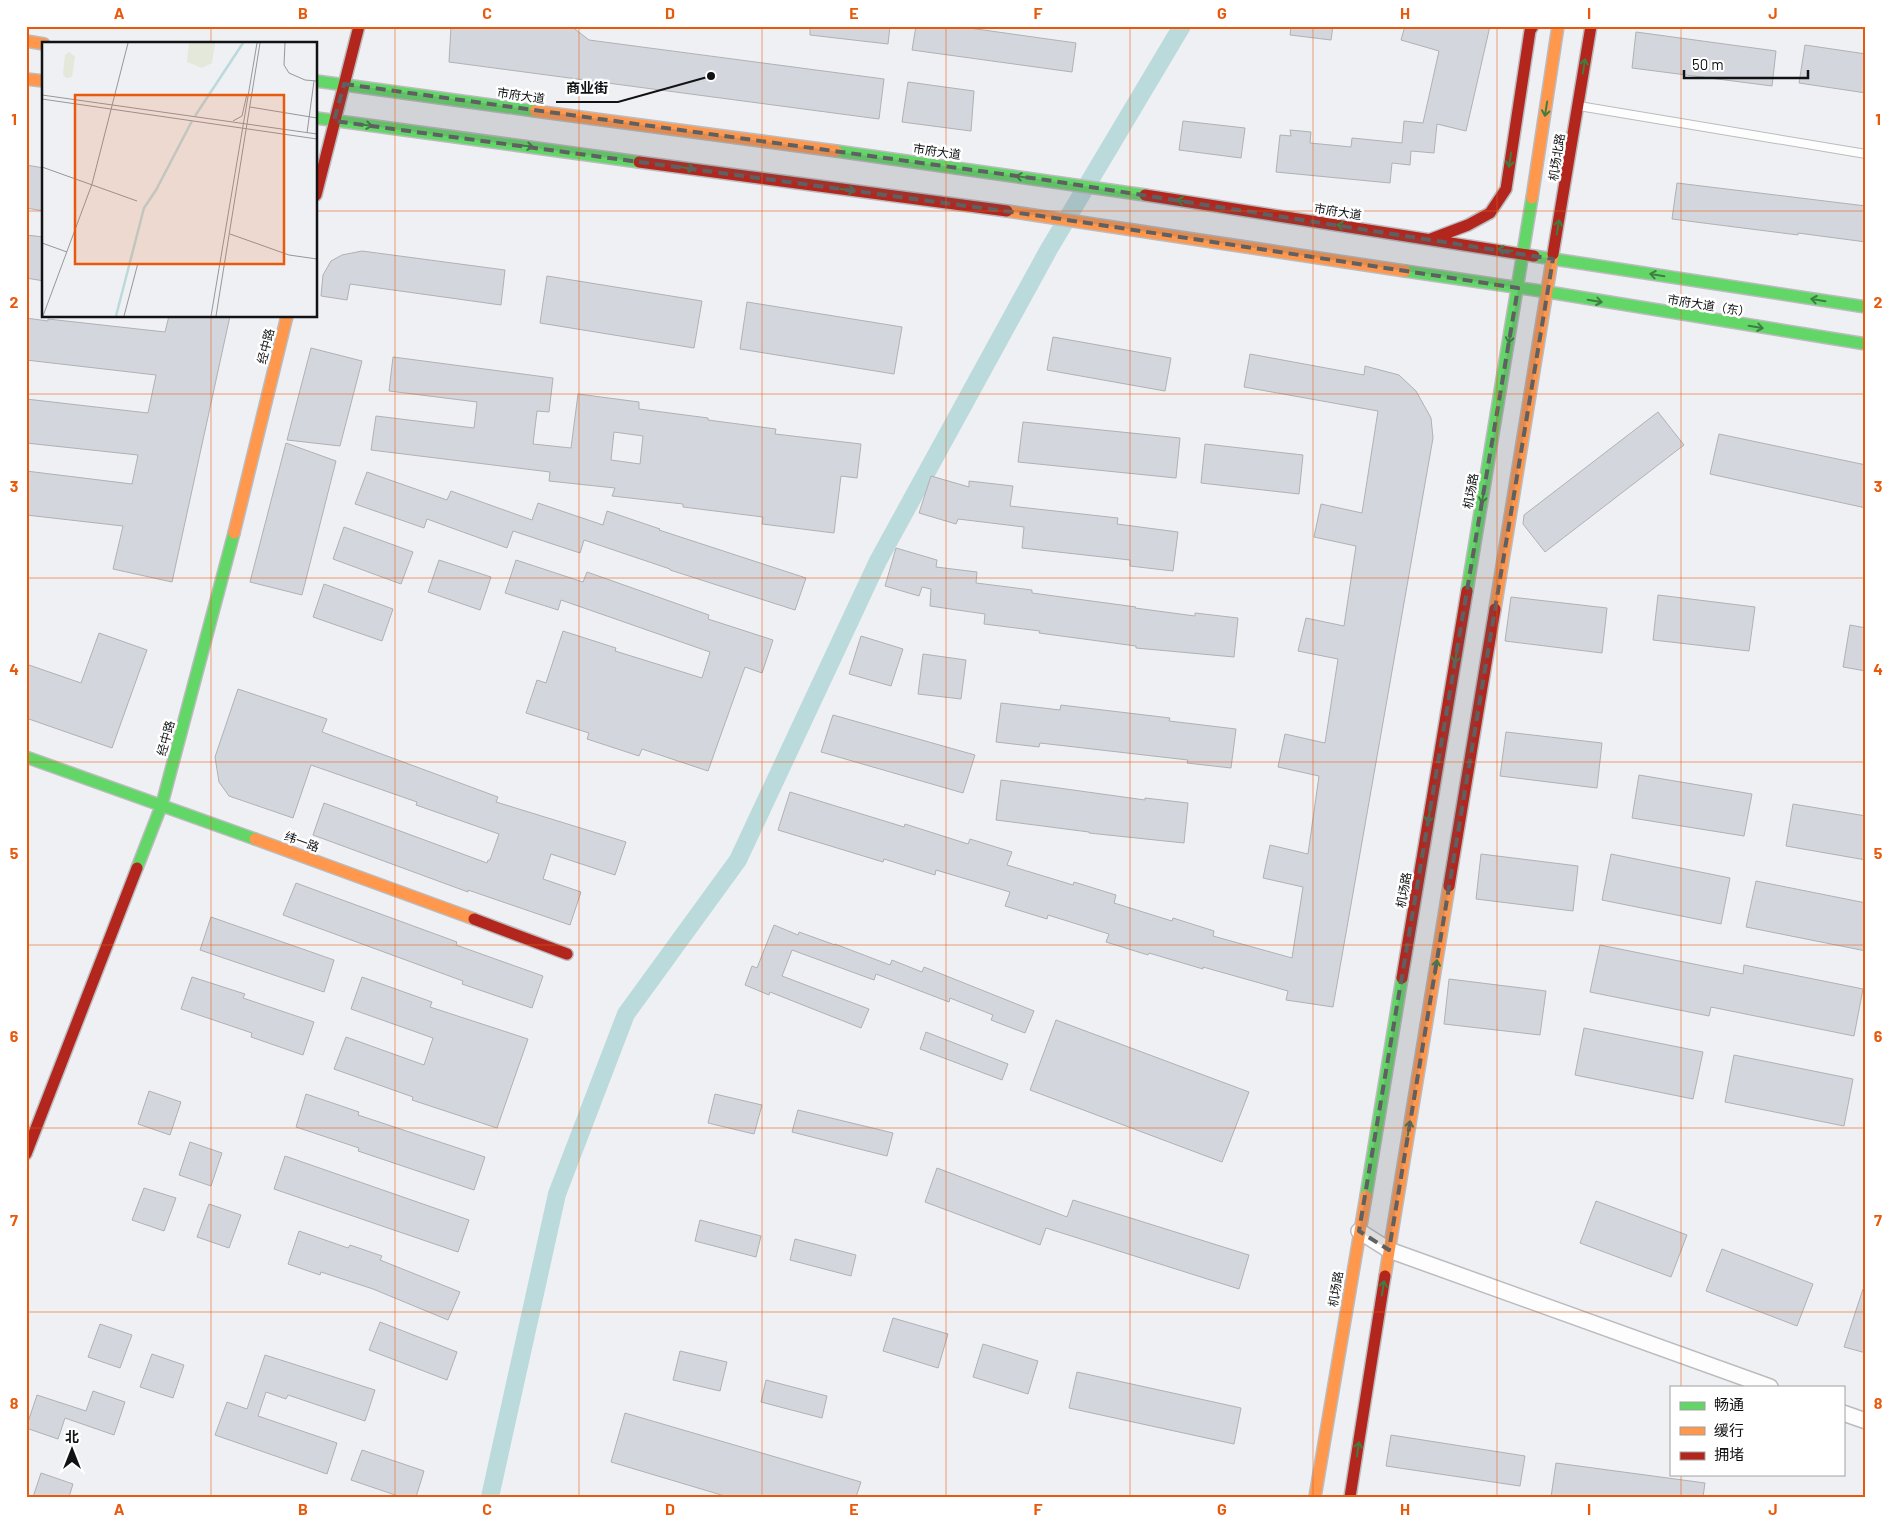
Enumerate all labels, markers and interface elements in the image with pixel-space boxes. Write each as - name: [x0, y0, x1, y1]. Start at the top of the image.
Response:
- text: A: [114, 3, 125, 22]
- text: B: [298, 3, 308, 22]
- text: C: [482, 3, 492, 22]
- text: D: [665, 3, 675, 22]
- text: E: [849, 3, 859, 22]
- text: F: [1034, 3, 1043, 22]
- text: G: [1217, 3, 1227, 22]
- text: H: [1400, 3, 1410, 22]
- text: I: [1587, 3, 1591, 22]
- text: J: [1768, 3, 1778, 22]
- inset map: [42, 42, 318, 318]
- scale bar: [1684, 48, 1808, 80]
- text: 50 m: [1692, 55, 1724, 73]
- one-way arrow: [1580, 59, 1590, 75]
- callout: 商业街: [556, 73, 618, 102]
- text: 商业街: [566, 79, 608, 96]
- street label: 市府大道: [496, 85, 546, 105]
- one-way arrow: [1540, 101, 1550, 117]
- text: 1: [11, 109, 17, 128]
- text: 1: [1875, 109, 1881, 128]
- one-way arrow: [356, 120, 372, 130]
- street label: 机场北路: [1545, 132, 1567, 182]
- street label: 市府大道: [912, 141, 962, 161]
- one-way arrow: [517, 142, 533, 152]
- one-way arrow: [1505, 152, 1515, 168]
- one-way arrow: [678, 163, 694, 173]
- one-way arrow: [1015, 171, 1031, 181]
- one-way arrow: [839, 185, 855, 195]
- one-way arrow: [1176, 196, 1192, 206]
- street label: 市府大道: [1313, 200, 1363, 222]
- one-way arrow: [1554, 219, 1564, 235]
- one-way arrow: [1337, 221, 1353, 231]
- one-way arrow: [1497, 245, 1513, 255]
- one-way arrow: [1649, 270, 1665, 280]
- text: 2: [10, 292, 19, 311]
- street label: 市府大道（东）: [1666, 292, 1752, 318]
- text: 2: [1874, 292, 1883, 311]
- one-way arrow: [1810, 294, 1826, 304]
- one-way arrow: [1587, 296, 1603, 306]
- one-way arrow: [1748, 322, 1764, 332]
- street label: 经中路: [254, 327, 276, 365]
- one-way arrow: [1505, 327, 1515, 343]
- street label: 机场路: [1460, 472, 1480, 510]
- text: 3: [10, 476, 18, 495]
- text: 3: [1874, 476, 1882, 495]
- one-way arrow: [1478, 488, 1488, 504]
- one-way arrow: [1451, 648, 1461, 664]
- text: 4: [9, 659, 19, 678]
- text: 4: [1873, 659, 1883, 678]
- street label: 经中路: [154, 719, 176, 757]
- one-way arrow: [1424, 808, 1434, 824]
- street label: 纬一路: [283, 828, 321, 854]
- text: 5: [10, 843, 19, 862]
- text: 5: [1874, 843, 1883, 862]
- street label: 机场路: [1393, 871, 1413, 909]
- one-way arrow: [1431, 960, 1441, 976]
- text: 6: [10, 1026, 19, 1045]
- text: 6: [1874, 1026, 1883, 1045]
- one-way arrow: [1405, 1120, 1415, 1136]
- text: 7: [10, 1210, 18, 1229]
- text: 7: [1874, 1210, 1882, 1229]
- street label: 机场路: [1325, 1270, 1345, 1308]
- one-way arrow: [1378, 1280, 1388, 1296]
- legend: [1670, 1386, 1844, 1476]
- text: 8: [10, 1393, 19, 1412]
- text: 8: [1874, 1393, 1883, 1412]
- text: 畅通: [1714, 1395, 1744, 1413]
- text: 缓行: [1714, 1421, 1744, 1439]
- north arrow: [48, 1426, 98, 1476]
- text: 北: [65, 1428, 79, 1445]
- one-way arrow: [1353, 1441, 1363, 1457]
- text: 拥堵: [1714, 1445, 1744, 1463]
- text: A: [114, 1499, 125, 1518]
- text: B: [298, 1499, 308, 1518]
- text: C: [482, 1499, 492, 1518]
- text: D: [665, 1499, 675, 1518]
- text: E: [849, 1499, 859, 1518]
- text: F: [1034, 1499, 1043, 1518]
- text: G: [1217, 1499, 1227, 1518]
- text: H: [1400, 1499, 1410, 1518]
- text: I: [1587, 1499, 1591, 1518]
- text: J: [1768, 1499, 1778, 1518]

